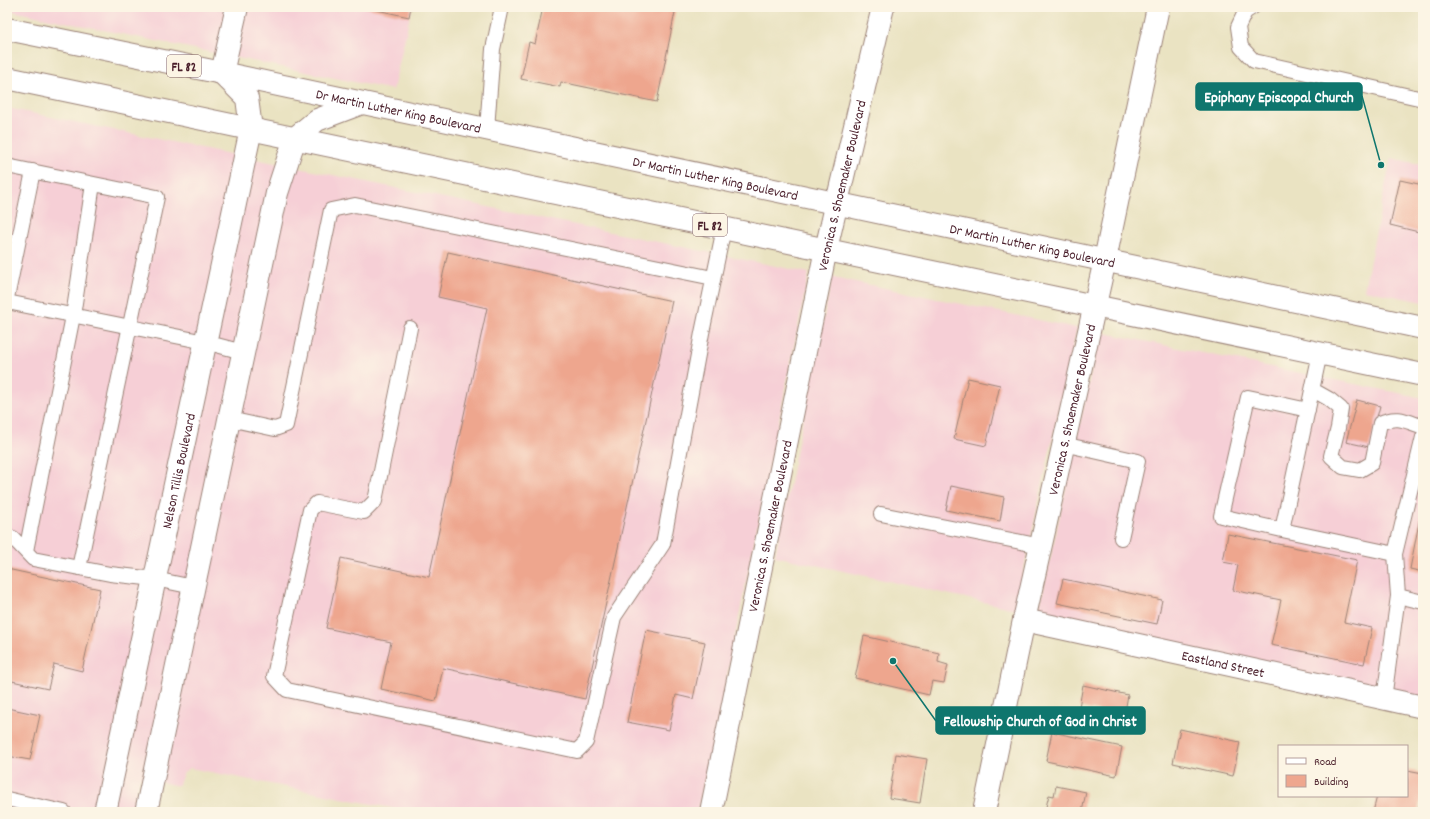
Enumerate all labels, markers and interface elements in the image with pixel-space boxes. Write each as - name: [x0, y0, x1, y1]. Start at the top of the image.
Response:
- road number: FL 82: [167, 55, 201, 77]
- callout: Epiphany Episcopal Church: [1196, 83, 1362, 110]
- street label: Dr Martin Luther King Boulevard: [314, 85, 483, 140]
- text: Epiphany Episcopal Church: [1204, 88, 1354, 110]
- street label: Veronica S. Shoemaker Boulevard: [814, 98, 873, 273]
- street label: Dr Martin Luther King Boulevard: [631, 152, 800, 207]
- road number: FL 82: [693, 214, 727, 236]
- street label: Dr Martin Luther King Boulevard: [948, 220, 1117, 274]
- street label: Veronica S. Shoemaker Boulevard: [1044, 322, 1102, 497]
- street label: Nelson Tillis Boulevard: [158, 412, 202, 531]
- street label: Veronica S. Shoemaker Boulevard: [744, 439, 799, 614]
- street label: Eastland Street: [1180, 647, 1266, 684]
- callout: Fellowship Church of God in Christ: [936, 707, 1145, 734]
- text: Fellowship Church of God in Christ: [943, 712, 1137, 734]
- legend: [1278, 745, 1408, 797]
- text: Road: [1314, 754, 1336, 771]
- text: Building: [1314, 774, 1349, 791]

